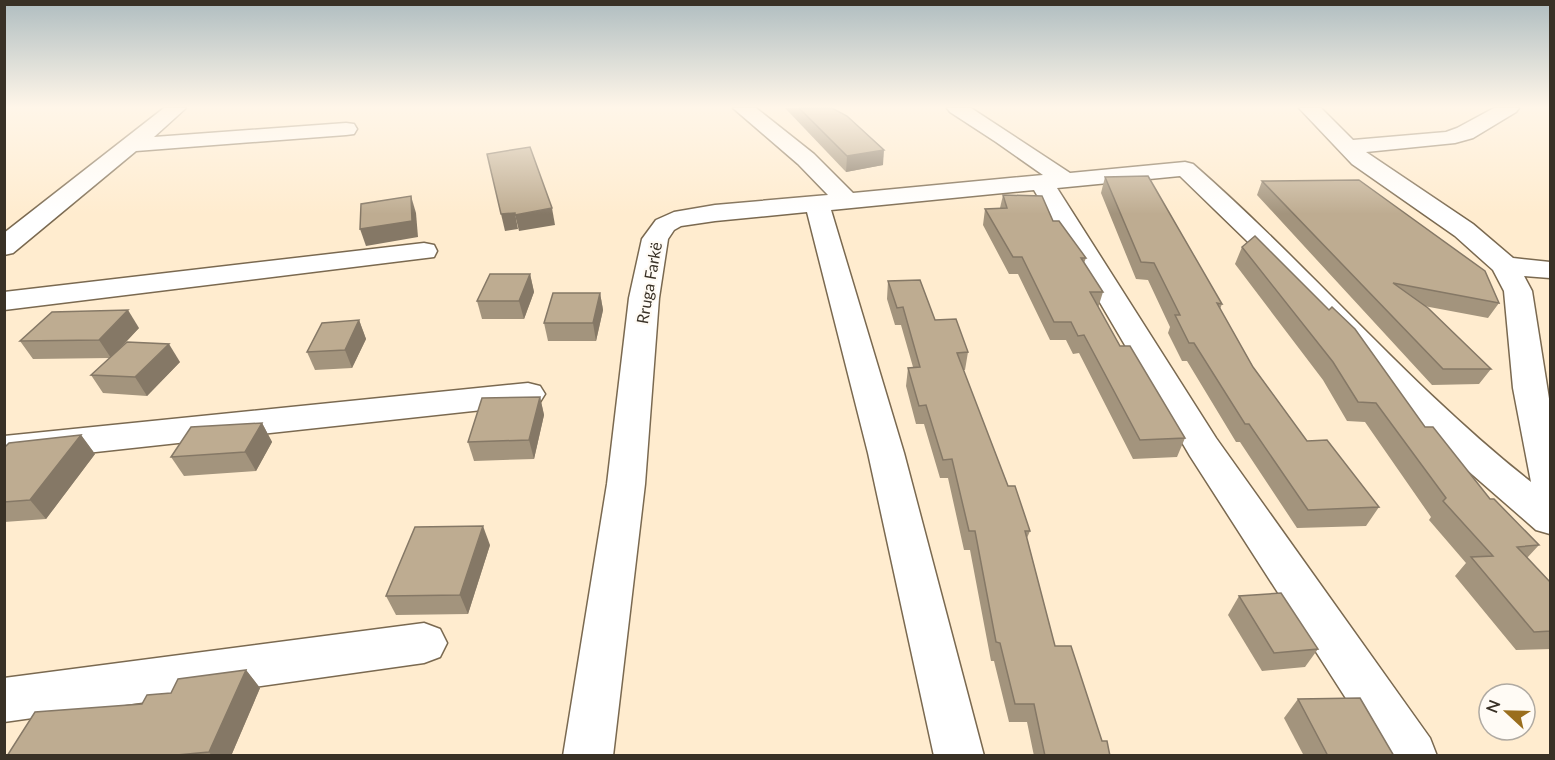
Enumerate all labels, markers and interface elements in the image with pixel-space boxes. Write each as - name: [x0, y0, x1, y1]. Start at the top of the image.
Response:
- street label: Rruga Farkë: [632, 240, 665, 325]
- north arrow: [1477, 682, 1537, 742]
- text: N: [1482, 697, 1504, 715]

